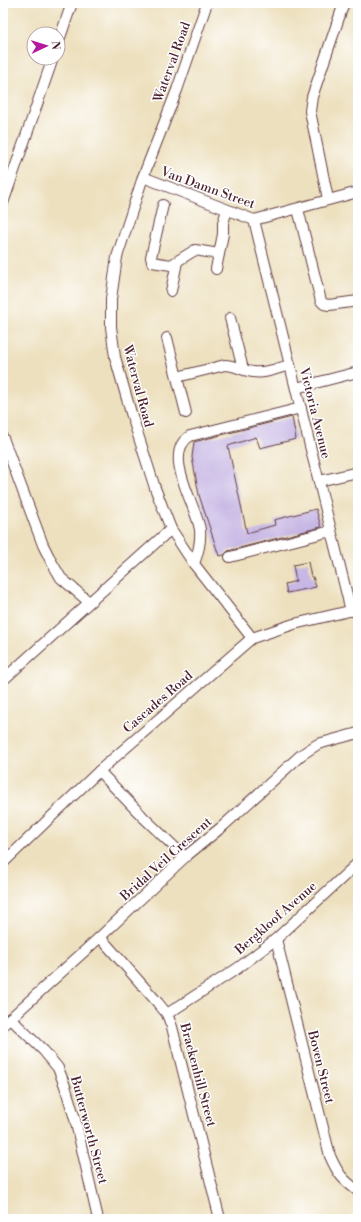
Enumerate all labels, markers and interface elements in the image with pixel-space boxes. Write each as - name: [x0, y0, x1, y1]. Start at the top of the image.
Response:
- street label: Waterval Road: [150, 19, 194, 105]
- north arrow: [26, 26, 66, 66]
- text: N: [48, 41, 62, 50]
- street label: Van Damn Street: [158, 163, 258, 213]
- street label: Waterval Road: [119, 342, 157, 429]
- street label: Victoria Avenue: [296, 365, 334, 461]
- street label: Cascades Road: [120, 667, 196, 737]
- street label: Bridal Veil Crescent: [116, 813, 215, 905]
- street label: Bergkloof Avenue: [231, 878, 321, 959]
- street label: Brackenhill Street: [176, 1020, 220, 1129]
- street label: Boven Street: [304, 1028, 338, 1106]
- street label: Butterworth Street: [67, 1073, 111, 1186]

